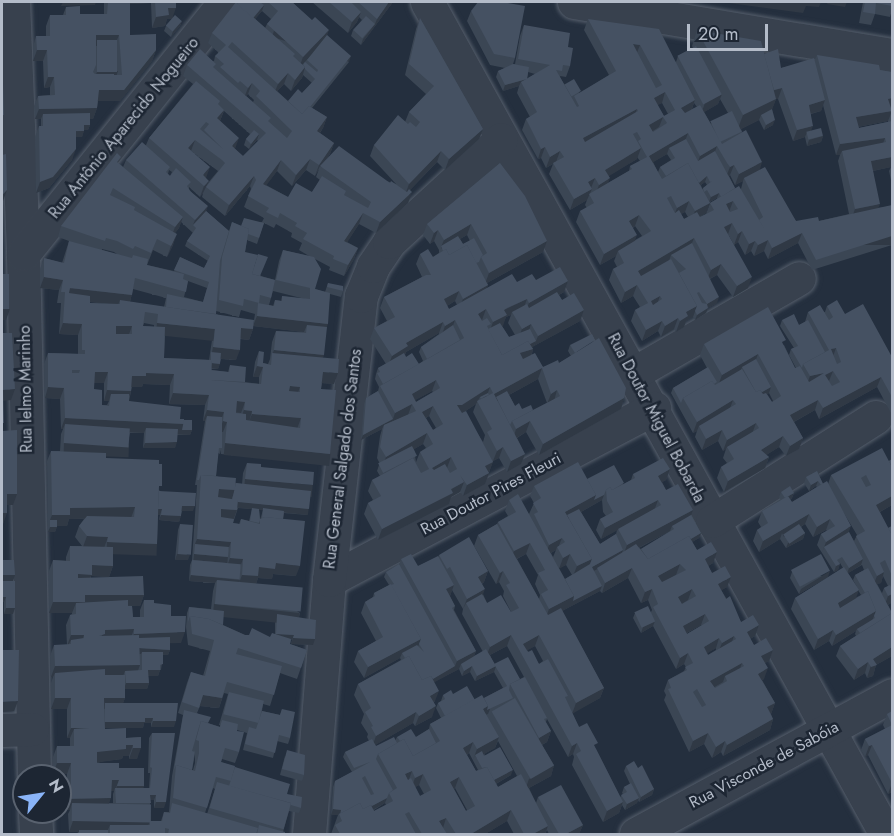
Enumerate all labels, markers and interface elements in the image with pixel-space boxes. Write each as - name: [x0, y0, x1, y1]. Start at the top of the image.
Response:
- scale bar: [690, 12, 771, 50]
- text: 20 m: [698, 21, 738, 47]
- street label: Rua Antônio Aparecido Nogueiro: [45, 33, 203, 223]
- street label: Rua Ielmo Marinho: [15, 325, 37, 453]
- street label: Rua Doutor Miguel Bobarda: [603, 330, 709, 506]
- street label: Rua General Salgado dos Santos: [320, 348, 366, 570]
- street label: Rua Doutor Pires Fleuri: [417, 449, 565, 539]
- street label: Rua Visconde de Sabóia: [686, 717, 842, 813]
- north arrow: [12, 764, 72, 824]
- text: N: [43, 774, 69, 797]

